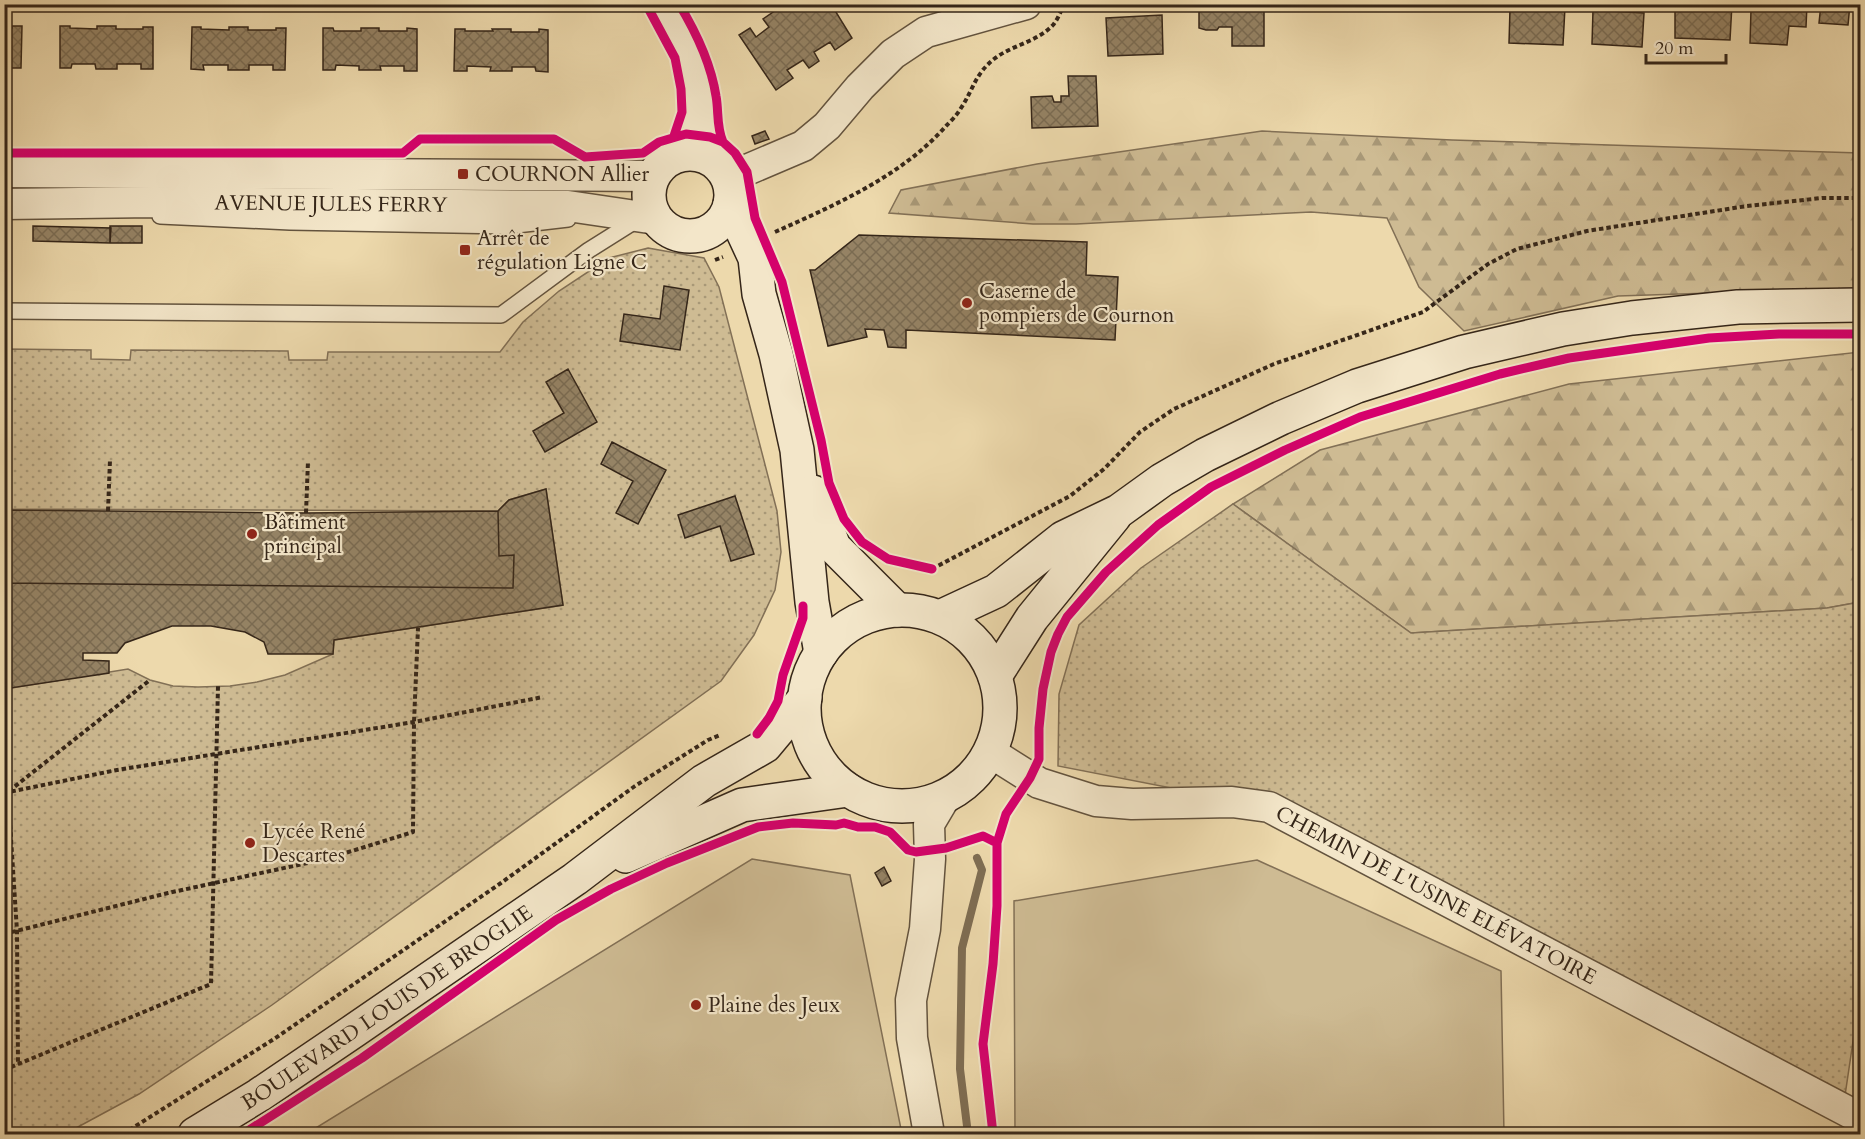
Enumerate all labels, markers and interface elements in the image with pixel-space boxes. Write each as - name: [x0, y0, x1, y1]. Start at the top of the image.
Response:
- scale bar: [1646, 27, 1726, 65]
- text: 20 m: [1655, 36, 1694, 61]
- place label: COURNON Allier: [475, 160, 650, 189]
- marker: COURNON Allier: [456, 167, 470, 181]
- street label: AVENUE JULES FERRY: [214, 188, 448, 219]
- place label: Arrêt de régulation Ligne C: [477, 224, 647, 277]
- marker: Arrêt de régulation Ligne C: [458, 243, 472, 257]
- place label: Caserne de pompiers de Cournon: [979, 277, 1174, 330]
- marker: Caserne de pompiers de Cournon: [960, 296, 974, 310]
- place label: Bâtiment principal: [264, 508, 346, 561]
- marker: Bâtiment principal: [245, 527, 259, 541]
- street label: CHEMIN DE L'USINE ELÉVATOIRE: [1270, 798, 1602, 991]
- place label: Lycée René Descartes: [262, 817, 366, 870]
- marker: Lycée René Descartes: [243, 836, 257, 850]
- street label: BOULEVARD LOUIS DE BROGLIE: [236, 898, 538, 1117]
- place label: Plaine des Jeux: [708, 991, 840, 1020]
- marker: Plaine des Jeux: [689, 998, 703, 1012]

